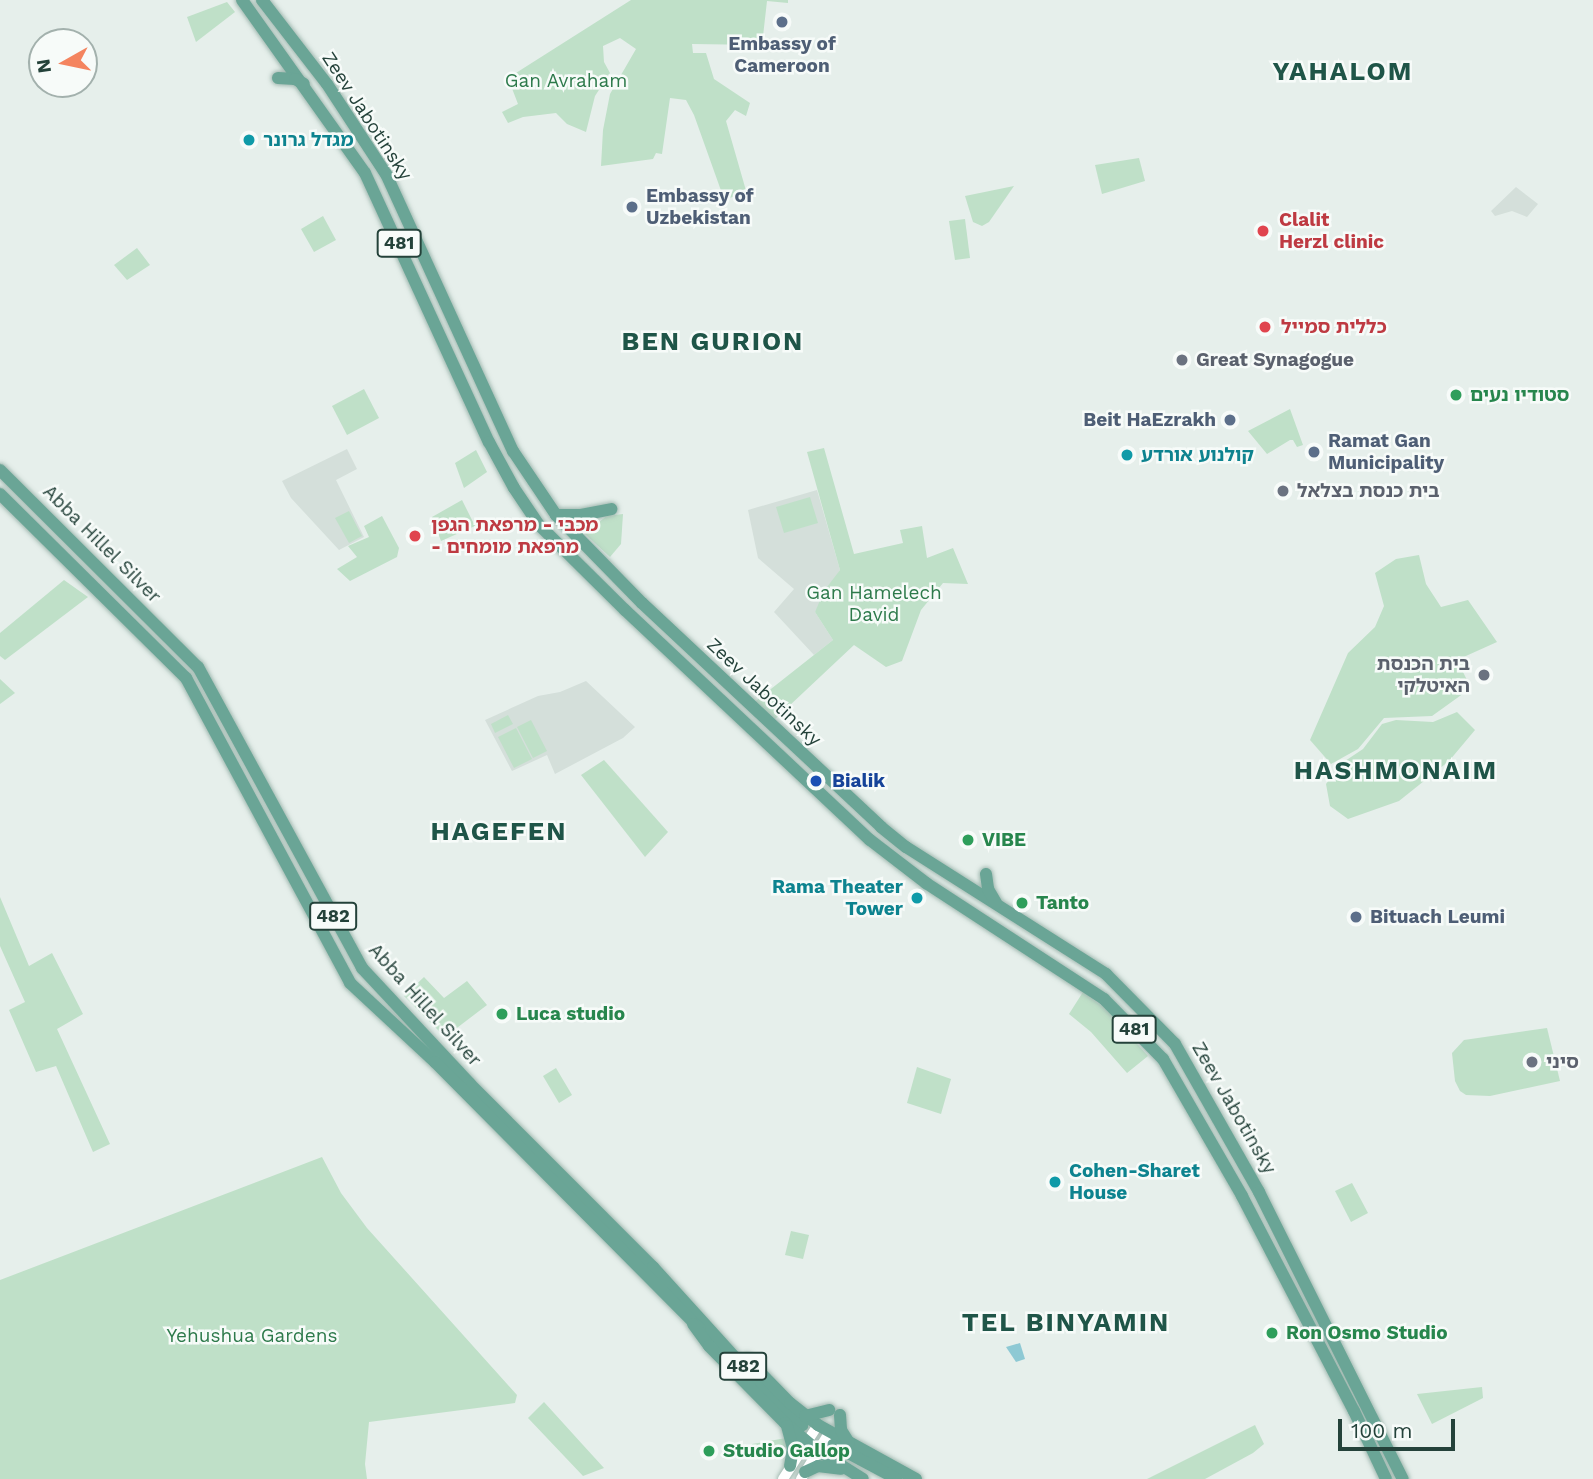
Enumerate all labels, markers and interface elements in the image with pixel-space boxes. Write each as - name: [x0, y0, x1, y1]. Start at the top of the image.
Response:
- marker: Embassy of Cameroon: [774, 14, 790, 30]
- north arrow: [28, 28, 98, 98]
- place label: Embassy of Cameroon: [728, 33, 836, 77]
- street label: Zeev Jabotinsky: [317, 47, 417, 185]
- district label: YAHALOM: [1273, 56, 1413, 88]
- text: N: [31, 57, 56, 75]
- park label: Gan Avraham: [504, 70, 628, 92]
- place label: מגדל גרונר: [263, 129, 354, 151]
- marker: מגדל גרונר: [241, 132, 257, 148]
- place label: Embassy of Uzbekistan: [646, 185, 754, 229]
- marker: Embassy of Uzbekistan: [624, 199, 640, 215]
- place label: Clalit Herzl clinic: [1279, 209, 1384, 253]
- marker: Clalit Herzl clinic: [1253, 221, 1273, 241]
- road number: 481: [376, 229, 422, 258]
- place label: כללית סמייל: [1281, 316, 1387, 338]
- marker: כללית סמייל: [1255, 317, 1275, 337]
- district label: BEN GURION: [623, 326, 803, 358]
- place label: Great Synagogue: [1196, 349, 1354, 371]
- marker: Great Synagogue: [1174, 352, 1190, 368]
- place label: סטודיו נעים: [1470, 384, 1569, 406]
- marker: סטודיו נעים: [1448, 387, 1464, 403]
- place label: Beit HaEzrakh: [1083, 409, 1216, 431]
- marker: Beit HaEzrakh: [1222, 412, 1238, 428]
- place label: Ramat Gan Municipality: [1328, 430, 1444, 474]
- place label: קולנוע אורדע: [1141, 444, 1254, 466]
- marker: Ramat Gan Municipality: [1306, 444, 1322, 460]
- marker: קולנוע אורדע: [1119, 447, 1135, 463]
- street label: Abba Hillel Silver: [38, 480, 166, 608]
- place label: בית כנסת בצלאל: [1297, 480, 1440, 502]
- marker: בית כנסת בצלאל: [1275, 483, 1291, 499]
- place label: מכבי - מרפאת הגפן - מרפאת מומחים: [431, 514, 598, 558]
- marker: מכבי - מרפאת הגפן - מרפאת מומחים: [405, 526, 425, 546]
- park label: Gan Hamelech David: [806, 582, 942, 626]
- street label: Zeev Jabotinsky: [702, 633, 826, 751]
- place label: בית הכנסת האיטלקי: [1377, 653, 1470, 697]
- marker: בית הכנסת האיטלקי: [1476, 667, 1492, 683]
- district label: HASHMONAIM: [1295, 755, 1497, 787]
- place label: Bialik: [832, 770, 885, 792]
- marker: Bialik: [806, 771, 826, 791]
- district label: HAGEFEN: [431, 816, 567, 848]
- place label: VIBE: [982, 829, 1026, 851]
- marker: VIBE: [960, 832, 976, 848]
- place label: Rama Theater Tower: [771, 876, 903, 920]
- marker: Rama Theater Tower: [909, 890, 925, 906]
- place label: Tanto: [1036, 892, 1089, 914]
- marker: Tanto: [1014, 895, 1030, 911]
- road number: 482: [308, 902, 358, 931]
- place label: Bituach Leumi: [1370, 906, 1505, 928]
- marker: Bituach Leumi: [1348, 909, 1364, 925]
- street label: Abba Hillel Silver: [363, 938, 487, 1072]
- place label: Luca studio: [516, 1003, 625, 1025]
- marker: Luca studio: [494, 1006, 510, 1022]
- road number: 481: [1111, 1014, 1157, 1044]
- street label: Zeev Jabotinsky: [1187, 1038, 1281, 1178]
- place label: סיני: [1546, 1051, 1579, 1073]
- marker: סיני: [1524, 1054, 1540, 1070]
- place label: Cohen-Sharet House: [1069, 1160, 1200, 1204]
- marker: Cohen-Sharet House: [1047, 1174, 1063, 1190]
- district label: TEL BINYAMIN: [963, 1307, 1169, 1339]
- place label: Ron Osmo Studio: [1286, 1322, 1448, 1344]
- park label: Yehushua Gardens: [166, 1325, 338, 1347]
- marker: Ron Osmo Studio: [1264, 1325, 1280, 1341]
- road number: 482: [718, 1352, 768, 1380]
- scale bar: [1341, 1406, 1458, 1450]
- text: 100 m: [1351, 1418, 1413, 1443]
- place label: Studio Gallop: [723, 1440, 850, 1462]
- marker: Studio Gallop: [701, 1443, 717, 1459]

